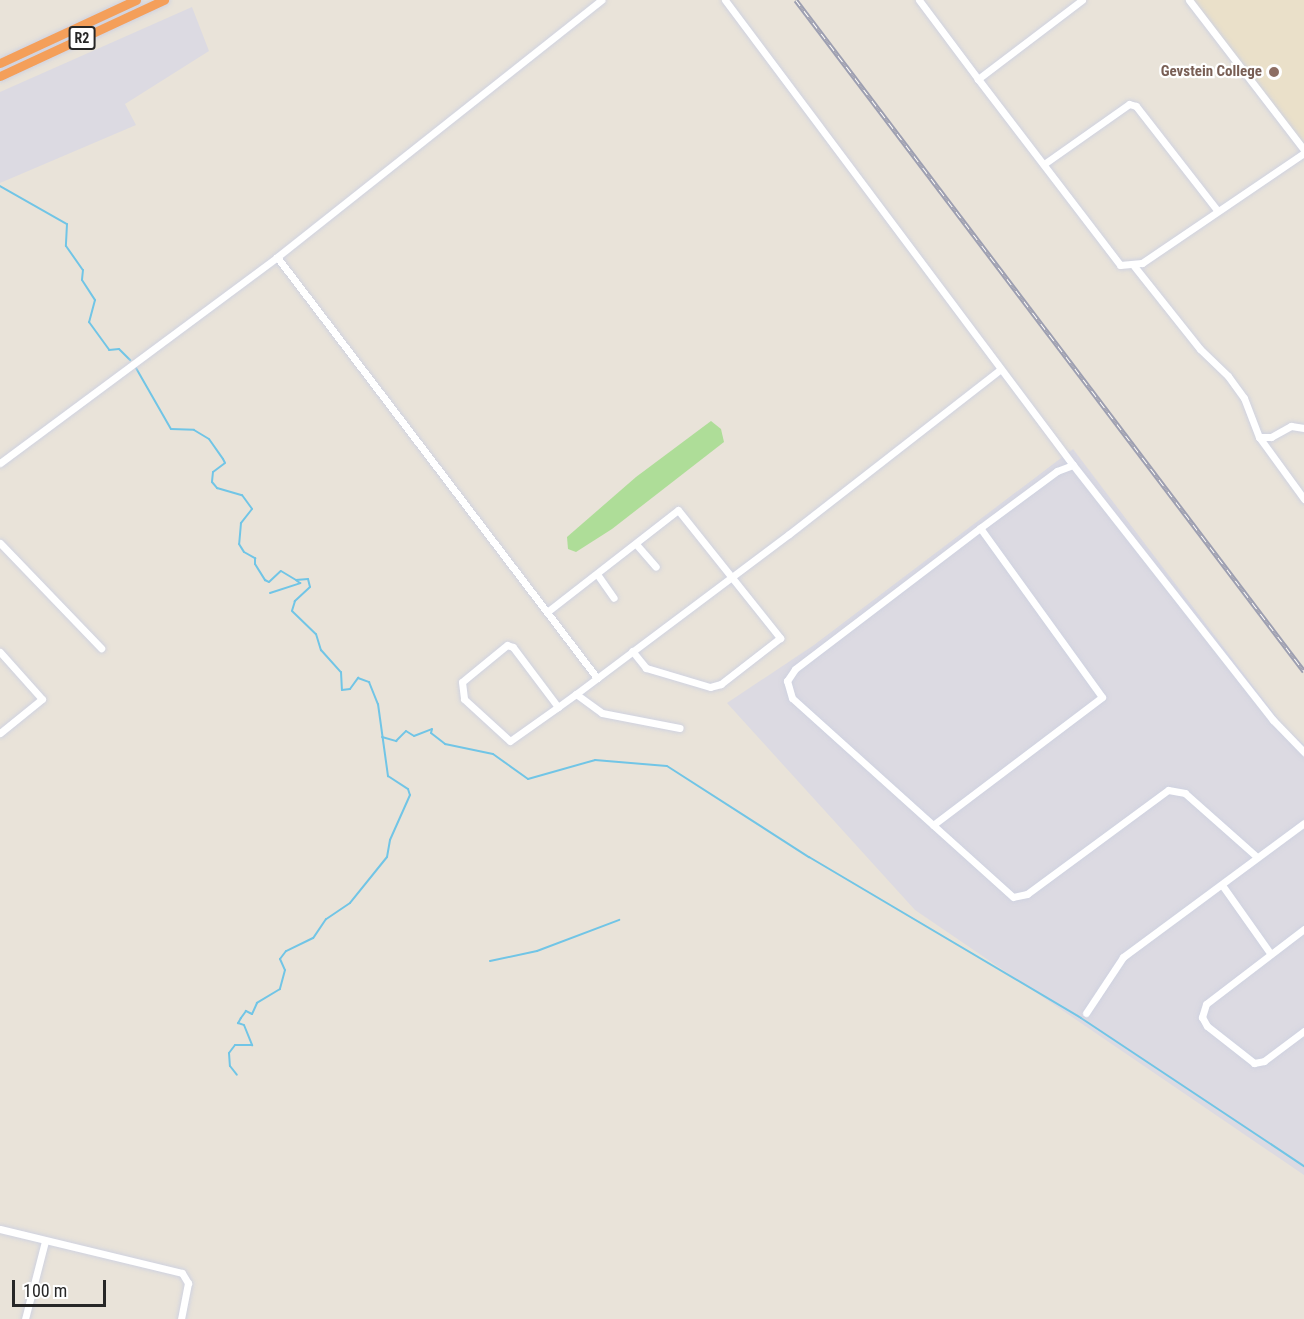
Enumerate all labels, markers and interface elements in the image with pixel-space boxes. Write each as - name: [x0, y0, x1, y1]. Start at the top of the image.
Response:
- road number: R2: [68, 27, 96, 49]
- place label: Gevstein College: [1161, 63, 1262, 81]
- marker: Gevstein College: [1267, 65, 1281, 79]
- scale bar: [15, 1268, 110, 1306]
- text: 100 m: [23, 1280, 67, 1301]

